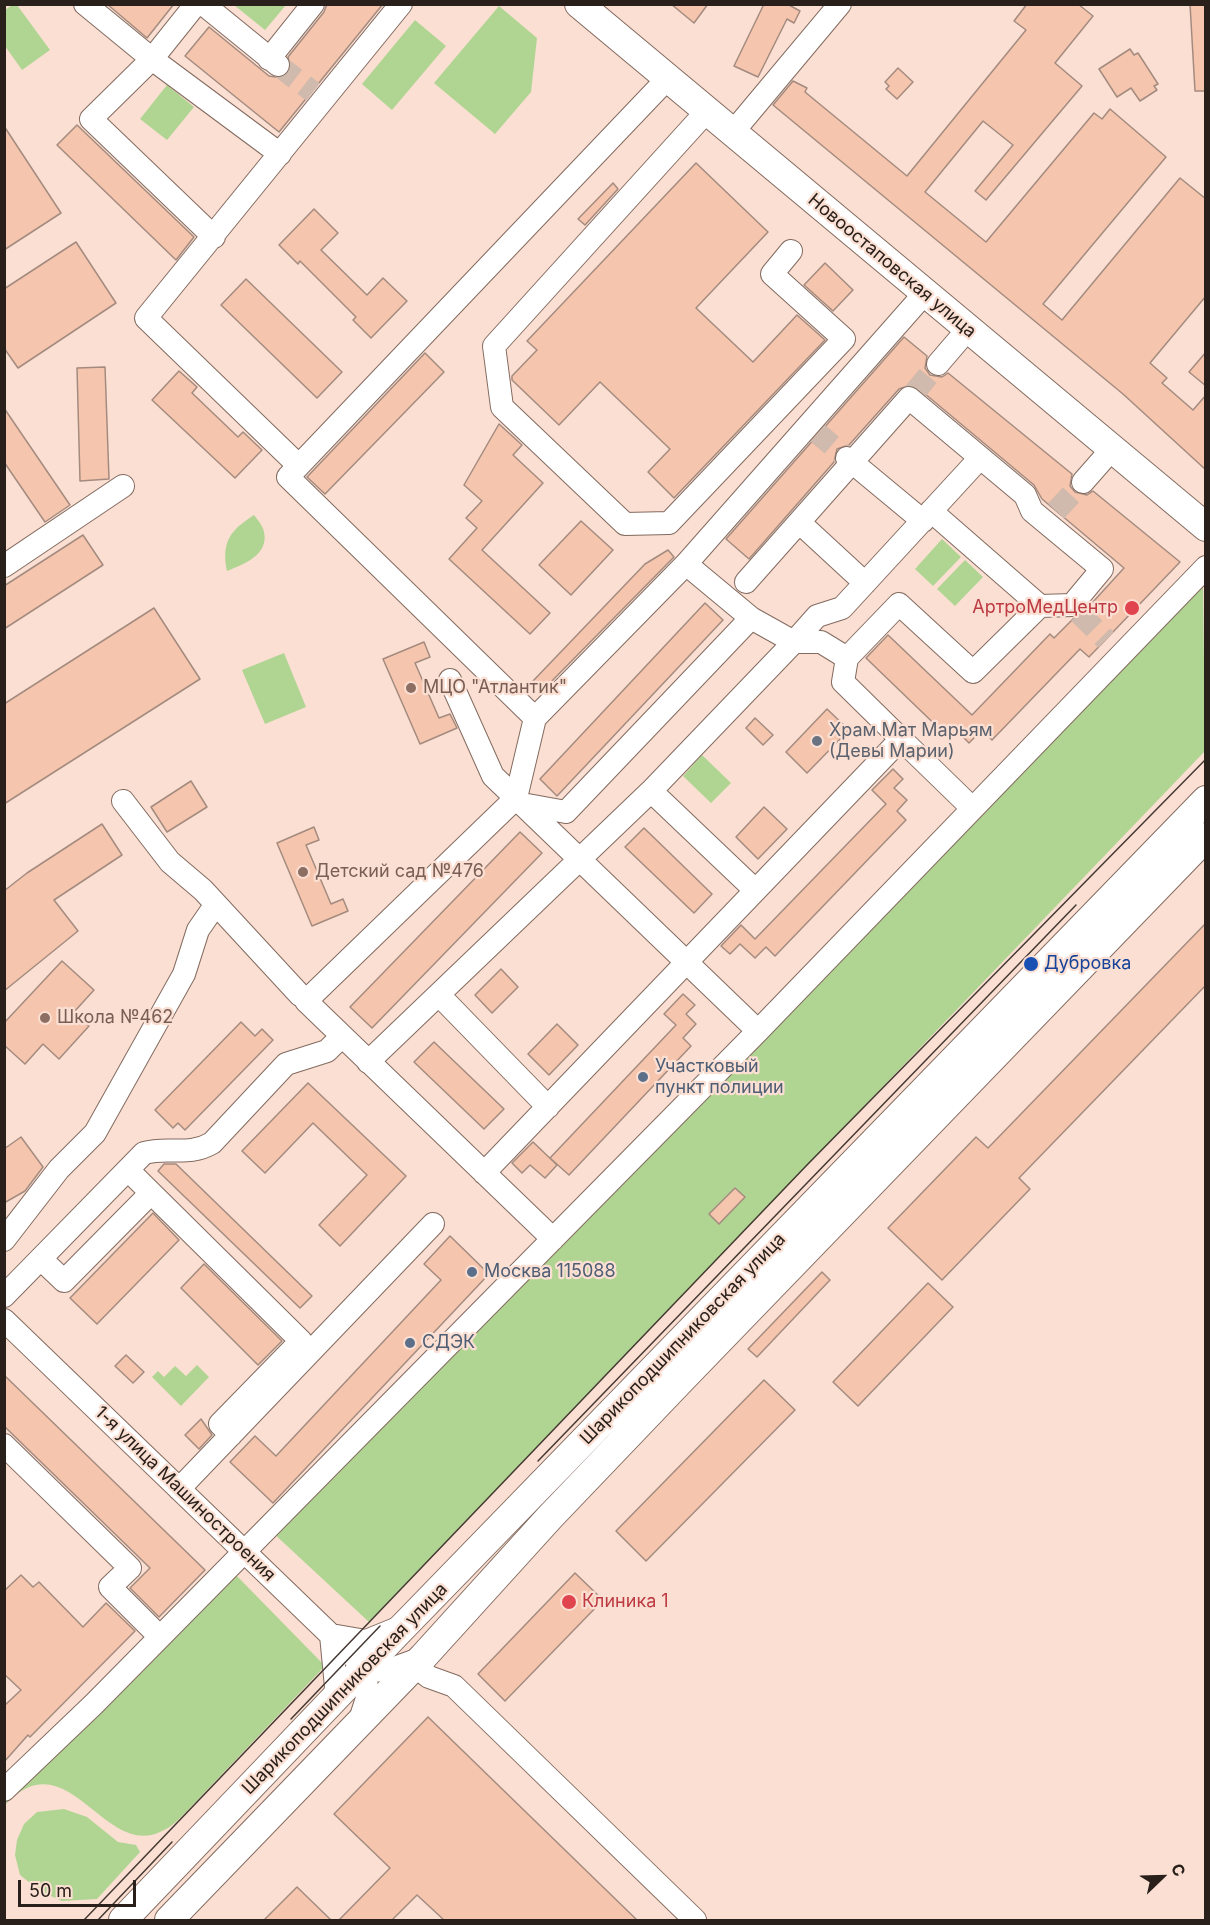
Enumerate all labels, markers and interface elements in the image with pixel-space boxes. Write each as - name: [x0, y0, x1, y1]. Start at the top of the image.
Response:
- street label: Новоостаповская улица: [804, 189, 980, 343]
- place label: АртроМедЦентр: [972, 597, 1118, 619]
- marker: АртроМедЦентр: [1123, 599, 1141, 617]
- place label: МЦО "Атлантик": [423, 677, 567, 699]
- marker: МЦО "Атлантик": [404, 681, 418, 695]
- place label: Храм Мат Марьям (Девы Марии): [829, 720, 993, 762]
- marker: Храм Мат Марьям (Девы Марии): [810, 734, 824, 748]
- place label: Детский сад №476: [315, 861, 484, 883]
- marker: Детский сад №476: [296, 865, 310, 879]
- place label: Дубровка: [1044, 953, 1131, 975]
- marker: Дубровка: [1022, 955, 1040, 973]
- place label: Школа №462: [57, 1007, 173, 1029]
- marker: Школа №462: [38, 1011, 52, 1025]
- place label: Участковый пункт полиции: [655, 1056, 784, 1098]
- marker: Участковый пункт полиции: [636, 1070, 650, 1084]
- street label: Шарикоподшипниковская улица: [576, 1229, 790, 1449]
- place label: Москва 115088: [484, 1261, 616, 1283]
- marker: Москва 115088: [465, 1265, 479, 1279]
- place label: СДЭК: [422, 1332, 475, 1354]
- marker: СДЭК: [403, 1336, 417, 1350]
- street label: 1-я улица Машиностроения: [90, 1402, 280, 1586]
- street label: Шарикоподшипниковская улица: [238, 1579, 452, 1799]
- place label: Клиника 1: [582, 1591, 669, 1613]
- marker: Клиника 1: [560, 1593, 578, 1611]
- north arrow: [1132, 1847, 1192, 1907]
- text: С: [1167, 1861, 1190, 1879]
- scale bar: [21, 1868, 140, 1906]
- text: 50 m: [29, 1880, 72, 1901]

